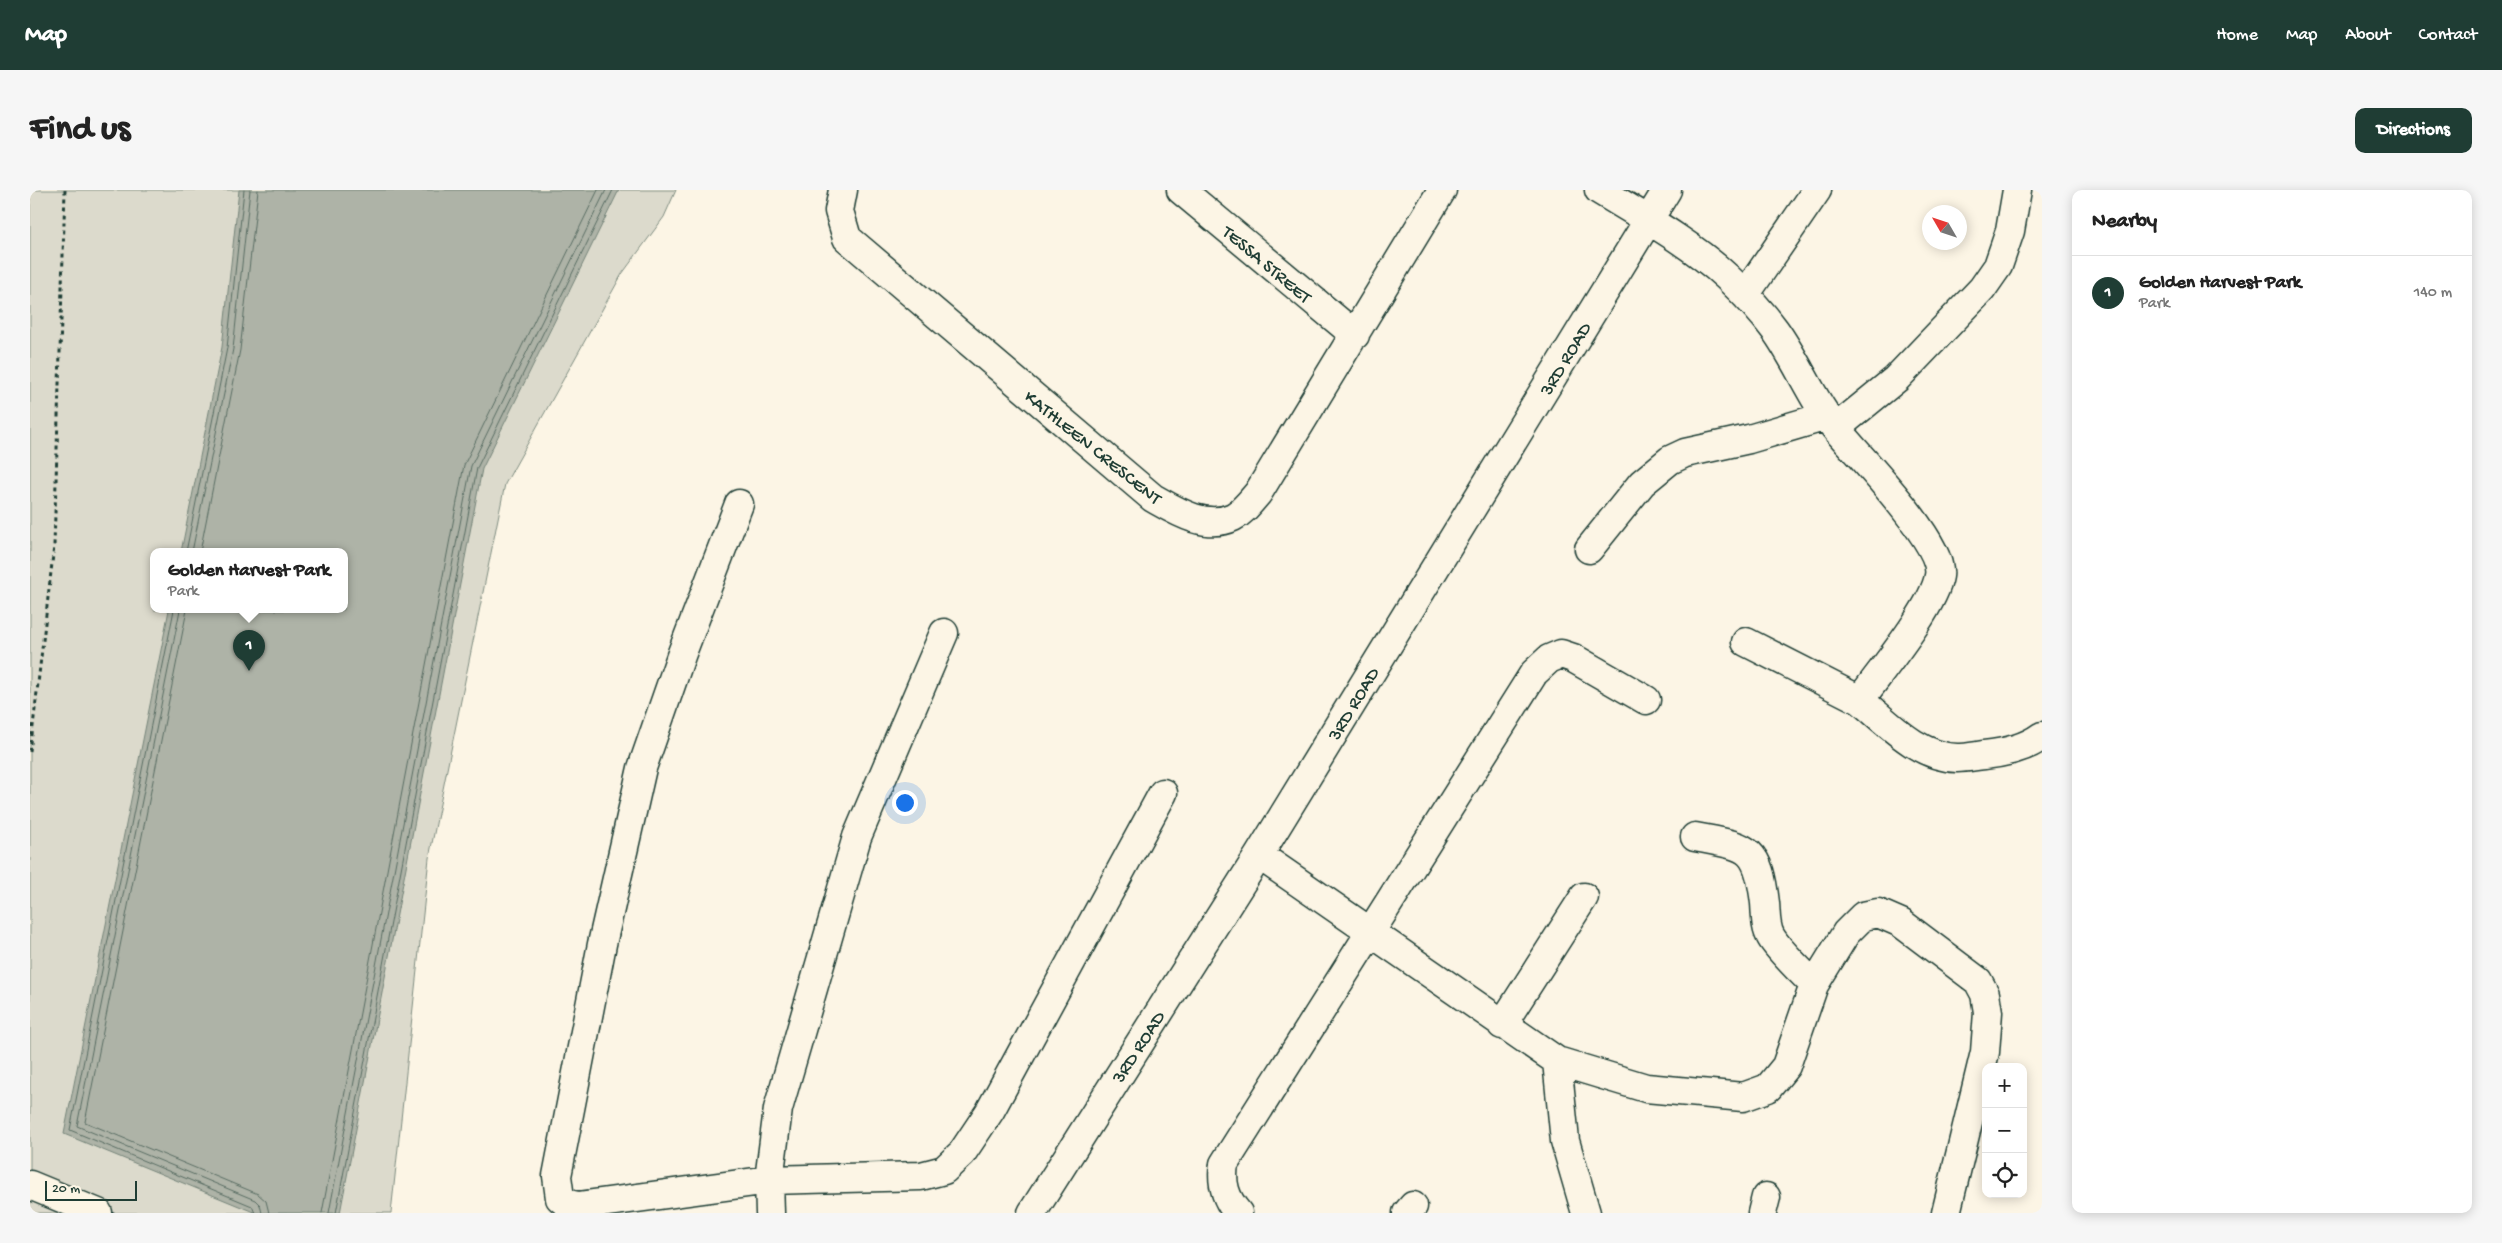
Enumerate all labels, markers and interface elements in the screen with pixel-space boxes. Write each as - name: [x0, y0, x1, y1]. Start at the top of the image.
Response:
- text: Map: [25, 21, 67, 50]
- text: Home: [2216, 25, 2258, 46]
- text: Map: [2286, 25, 2317, 46]
- text: About: [2345, 25, 2391, 46]
- text: Contact: [2419, 25, 2477, 46]
- button: Directions: [2355, 108, 2472, 153]
- text: Find us: [30, 110, 130, 151]
- north arrow: [1922, 205, 1967, 250]
- text: Nearby: [2092, 210, 2157, 235]
- street label: TESSA STREET: [1216, 221, 1316, 310]
- text: Golden Harvest Park: [2139, 272, 2301, 295]
- text: 1: [2105, 284, 2111, 303]
- text: 140 m: [2414, 284, 2452, 303]
- text: Park: [2139, 295, 2170, 314]
- street label: 3RD ROAD: [1536, 318, 1598, 402]
- street label: KATHLEEN CRESCENT: [1018, 386, 1166, 512]
- popup: [150, 548, 348, 613]
- text: Golden Harvest Park: [168, 560, 330, 583]
- text: Park: [168, 583, 198, 602]
- pin: 1: [233, 630, 265, 671]
- street label: 3RD ROAD: [1324, 663, 1386, 747]
- your location: [892, 790, 918, 816]
- street label: 3RD ROAD: [1108, 1007, 1172, 1089]
- map controls: [1982, 1063, 2027, 1198]
- button: +: [1982, 1063, 2027, 1108]
- button: −: [1982, 1108, 2027, 1153]
- button: locate: [1982, 1153, 2027, 1198]
- scale bar: [45, 1178, 138, 1201]
- text: 20 m: [52, 1181, 80, 1198]

